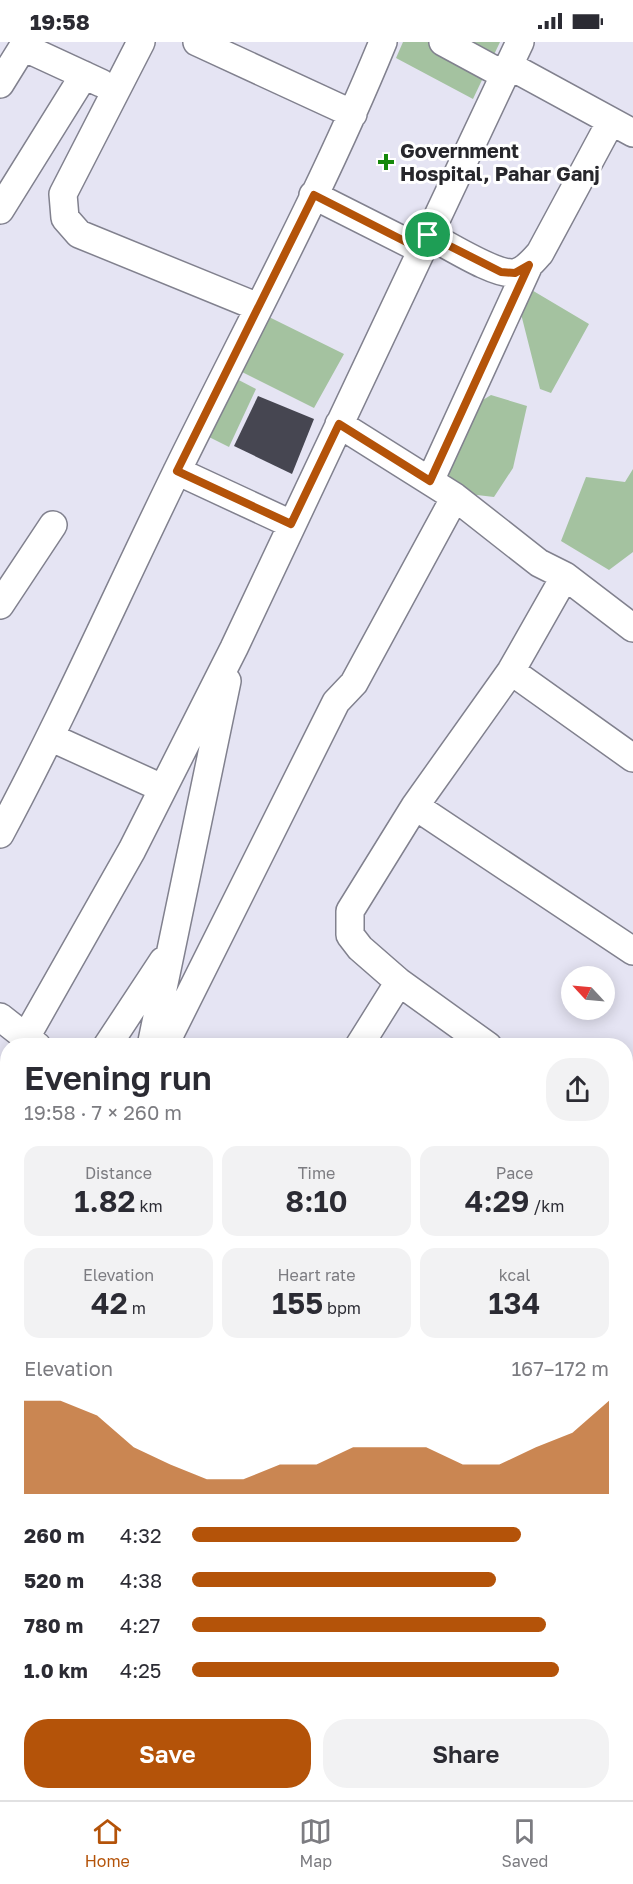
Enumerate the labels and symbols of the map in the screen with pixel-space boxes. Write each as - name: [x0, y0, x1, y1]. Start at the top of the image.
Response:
- place label: Government Hospital, Pahar Ganj: [400, 138, 600, 185]
- marker: Government Hospital, Pahar Ganj: [377, 153, 395, 171]
- pin: [402, 209, 453, 260]
- north arrow: [561, 966, 615, 1020]

